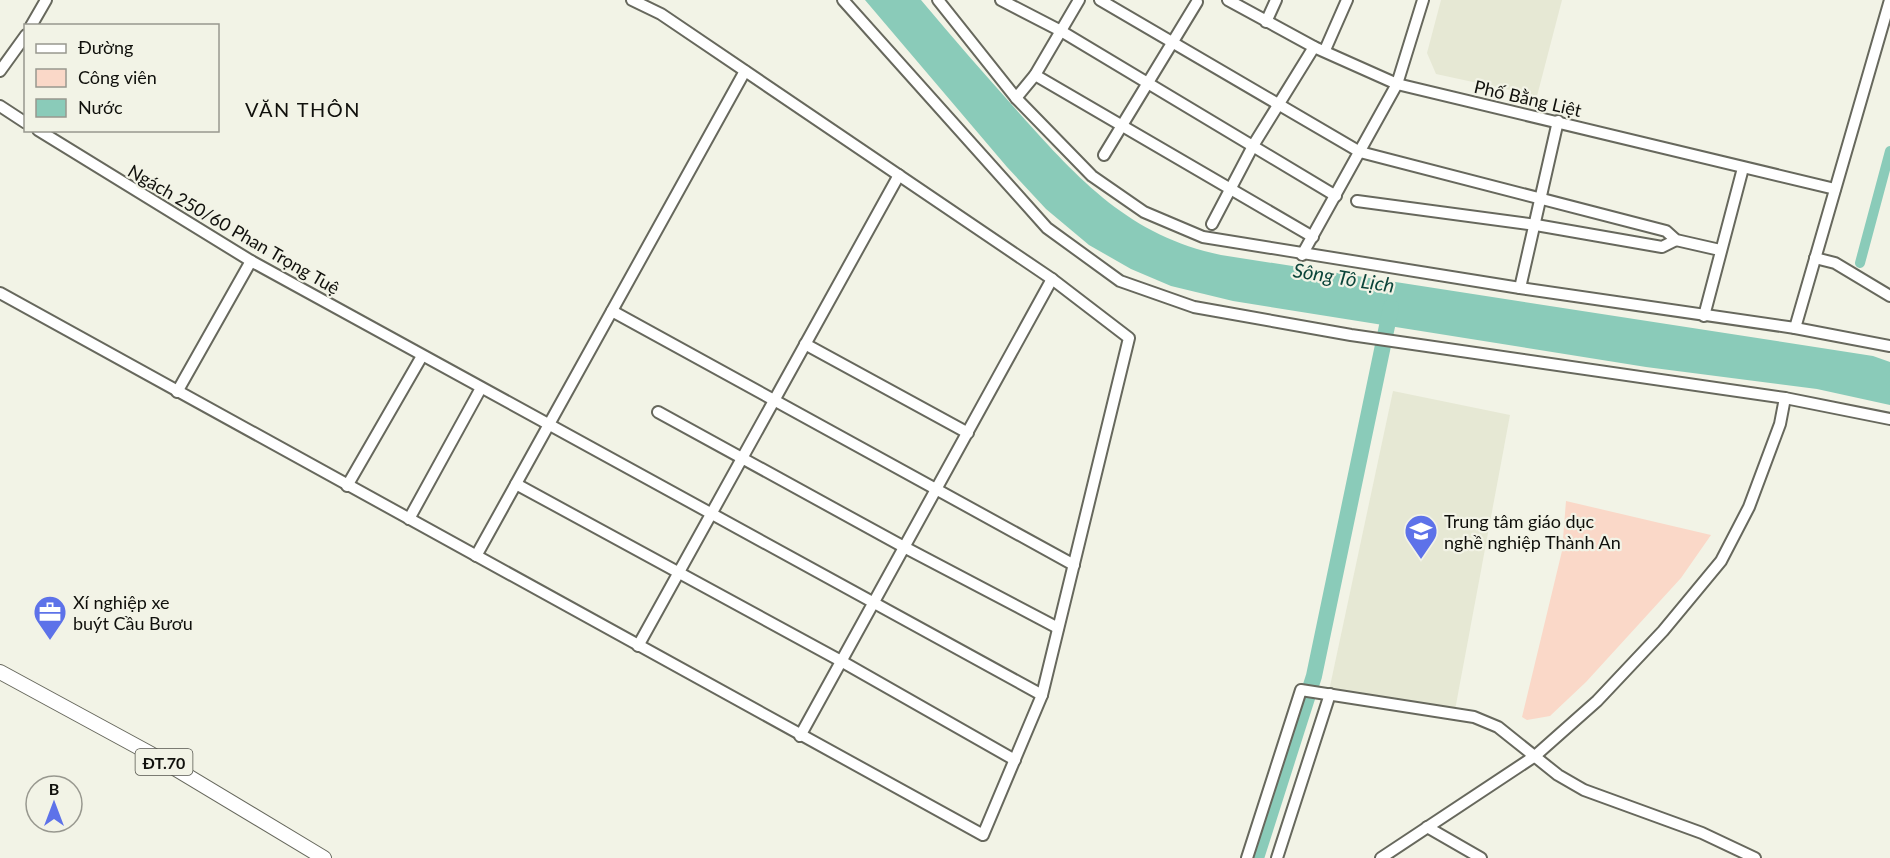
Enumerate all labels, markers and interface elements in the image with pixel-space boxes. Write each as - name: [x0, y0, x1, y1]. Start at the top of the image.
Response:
- legend: [24, 24, 219, 132]
- text: Đường: [78, 36, 133, 58]
- text: Công viên: [78, 66, 157, 88]
- street label: Phố Bằng Liệt: [1472, 75, 1584, 121]
- text: Nước: [78, 96, 123, 118]
- district label: VĂN THÔN: [245, 97, 361, 121]
- street label: Ngách 250/60 Phan Trọng Tuệ: [124, 159, 344, 299]
- water label: Sông Tô Lịch: [1292, 257, 1396, 297]
- place label: Trung tâm giáo dục nghề nghiệp Thành An: [1444, 510, 1621, 553]
- school or university icon: Trung tâm giáo dục nghề nghiệp Thành An: [1403, 513, 1439, 560]
- place label: Xí nghiệp xe buýt Cầu Bươu: [73, 591, 193, 634]
- office icon: Xí nghiệp xe buýt Cầu Bươu: [32, 594, 68, 641]
- road number: ĐT.70: [136, 749, 192, 775]
- north arrow: [24, 774, 84, 834]
- text: B: [49, 779, 59, 798]

